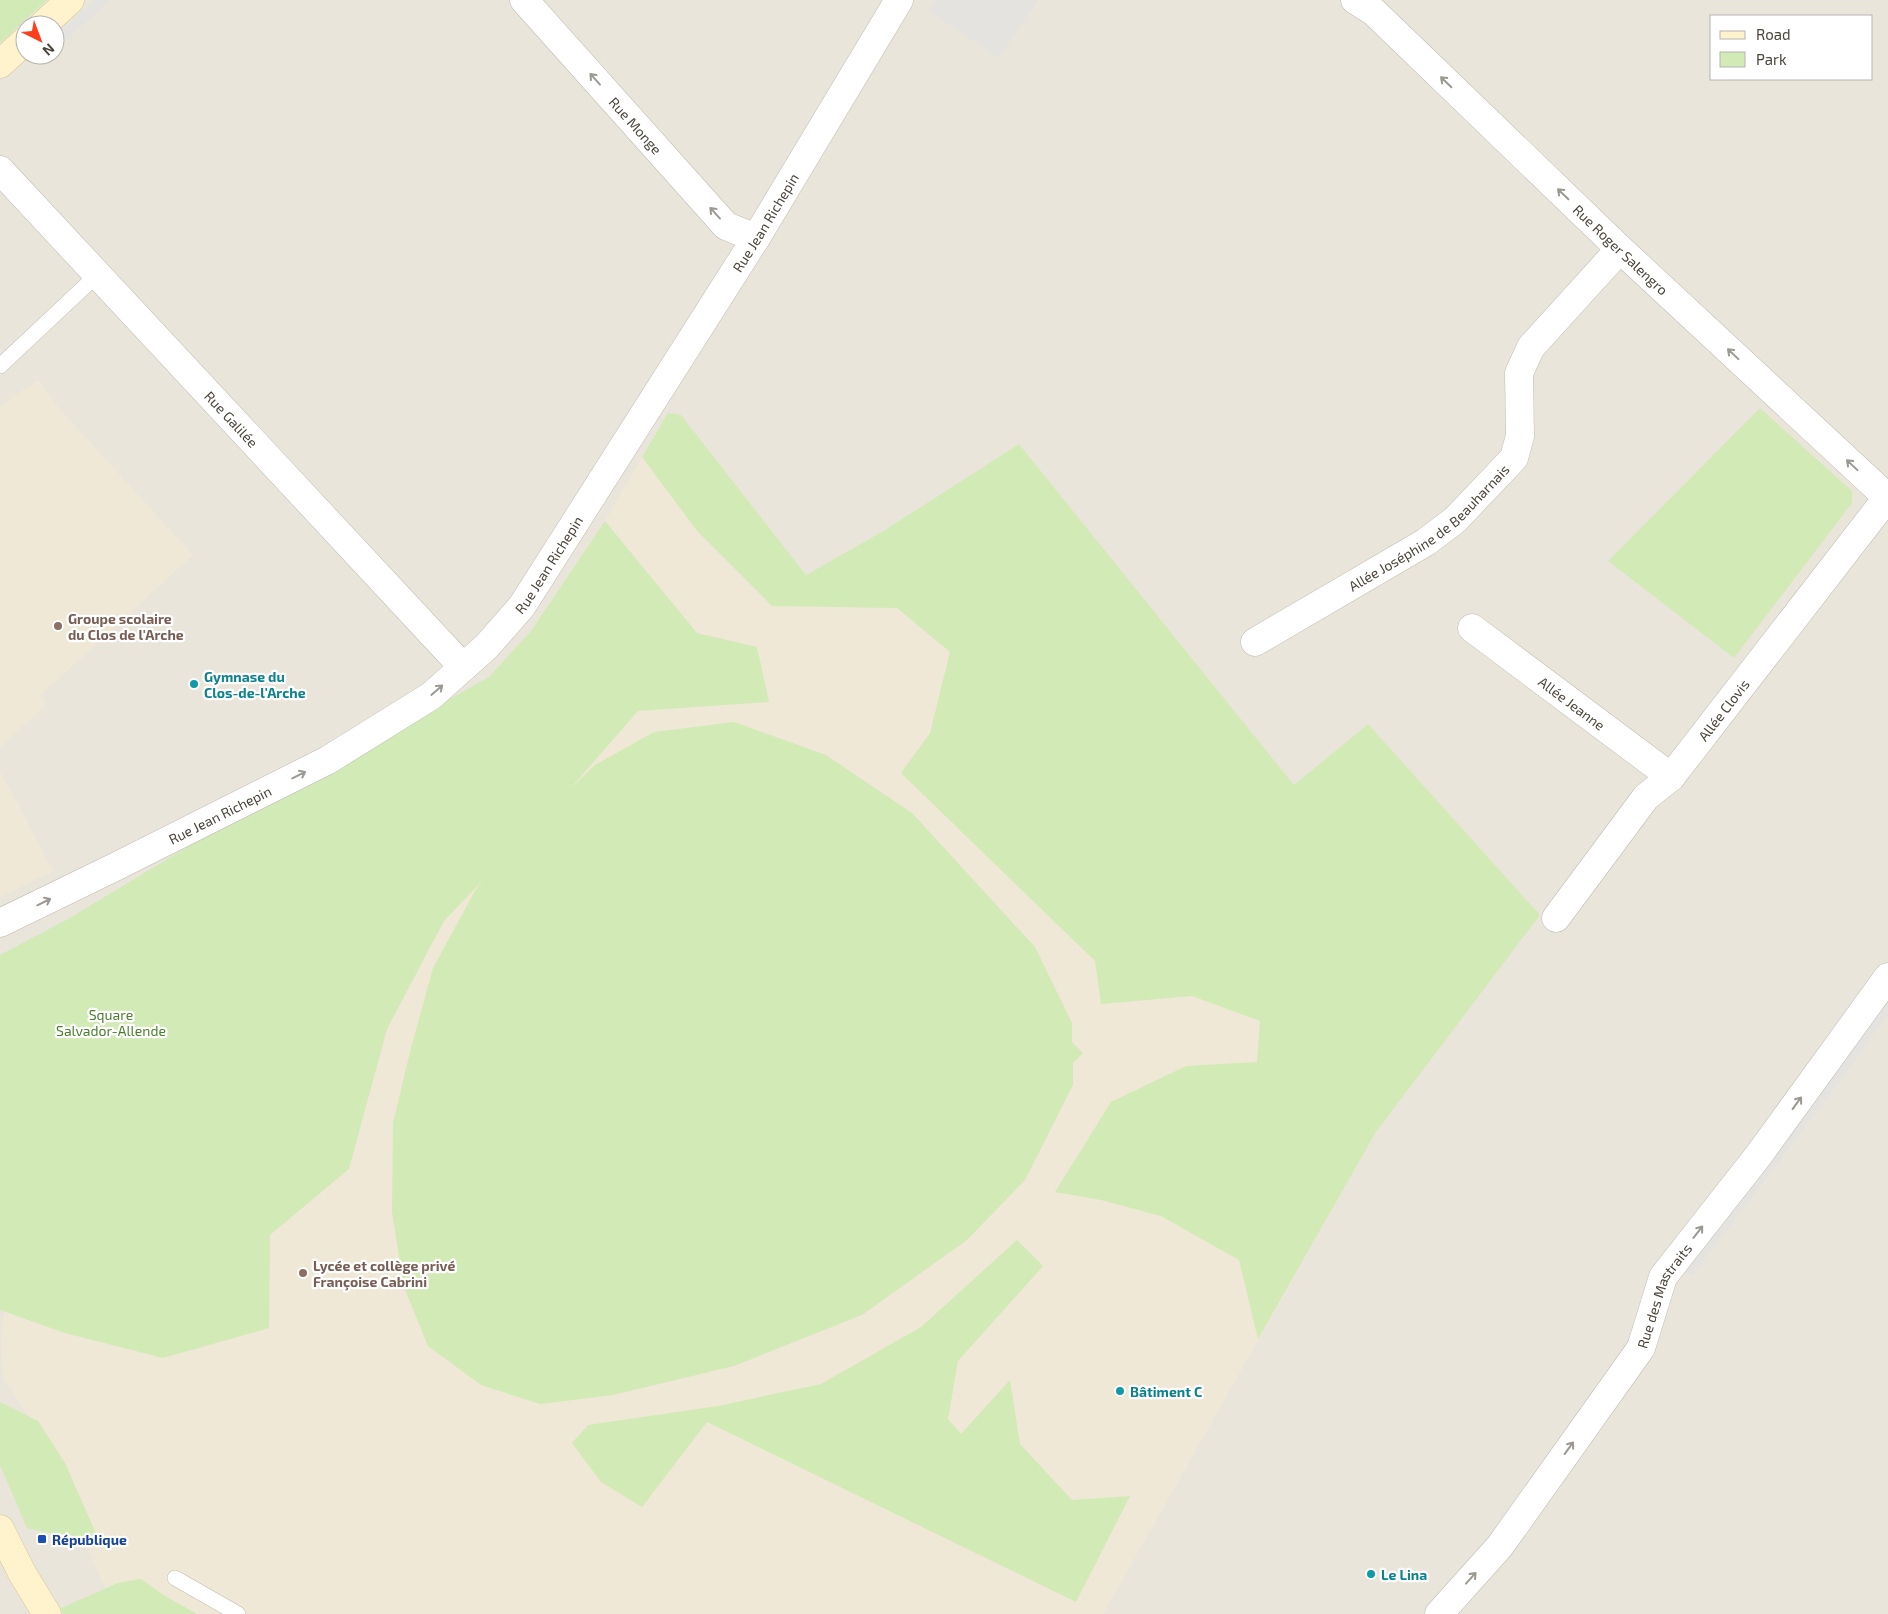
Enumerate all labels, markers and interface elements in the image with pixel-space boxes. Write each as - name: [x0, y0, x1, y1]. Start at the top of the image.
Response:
- north arrow: [15, 15, 65, 65]
- legend: [1710, 15, 1873, 80]
- text: Road: [1756, 25, 1791, 43]
- text: N: [40, 40, 58, 60]
- text: Park: [1756, 50, 1787, 68]
- one-way arrow: [589, 73, 601, 86]
- one-way arrow: [1440, 76, 1453, 88]
- street label: Rue Monge: [606, 93, 666, 157]
- street label: Rue Jean Richepin: [728, 170, 802, 275]
- one-way arrow: [1558, 189, 1570, 201]
- street label: Rue Roger Salengro: [1570, 200, 1672, 298]
- one-way arrow: [709, 207, 721, 220]
- one-way arrow: [1726, 348, 1739, 360]
- street label: Rue Galilée: [201, 387, 262, 450]
- one-way arrow: [1845, 459, 1858, 471]
- street label: Allée Joséphine de Beauharnais: [1345, 460, 1512, 594]
- street label: Rue Jean Richepin: [511, 512, 586, 617]
- place label: Groupe scolaire du Clos de l'Arche: [68, 610, 184, 643]
- marker: Groupe scolaire du Clos de l'Arche: [52, 620, 64, 632]
- place label: Gymnase du Clos-de-l'Arche: [204, 668, 306, 701]
- street label: Allée Jeanne: [1535, 673, 1609, 733]
- street label: Allée Clovis: [1694, 675, 1752, 744]
- marker: Gymnase du Clos-de-l'Arche: [188, 678, 200, 690]
- one-way arrow: [431, 684, 444, 695]
- one-way arrow: [291, 770, 306, 779]
- street label: Rue Jean Richepin: [165, 782, 274, 847]
- one-way arrow: [36, 897, 51, 906]
- park label: Square Salvador-Allende: [56, 1006, 166, 1039]
- one-way arrow: [1791, 1096, 1802, 1110]
- one-way arrow: [1693, 1226, 1704, 1239]
- street label: Rue des Mastraits: [1633, 1240, 1695, 1350]
- place label: Lycée et collège privé Françoise Cabrini: [313, 1257, 455, 1291]
- marker: Lycée et collège privé Françoise Cabrini: [297, 1267, 309, 1279]
- place label: Bâtiment C: [1130, 1383, 1202, 1400]
- marker: Bâtiment C: [1114, 1385, 1126, 1397]
- one-way arrow: [1564, 1442, 1575, 1456]
- place label: République: [52, 1531, 127, 1548]
- marker: République: [36, 1533, 48, 1545]
- place label: Le Lina: [1381, 1566, 1427, 1583]
- marker: Le Lina: [1365, 1568, 1377, 1580]
- one-way arrow: [1466, 1571, 1477, 1584]

